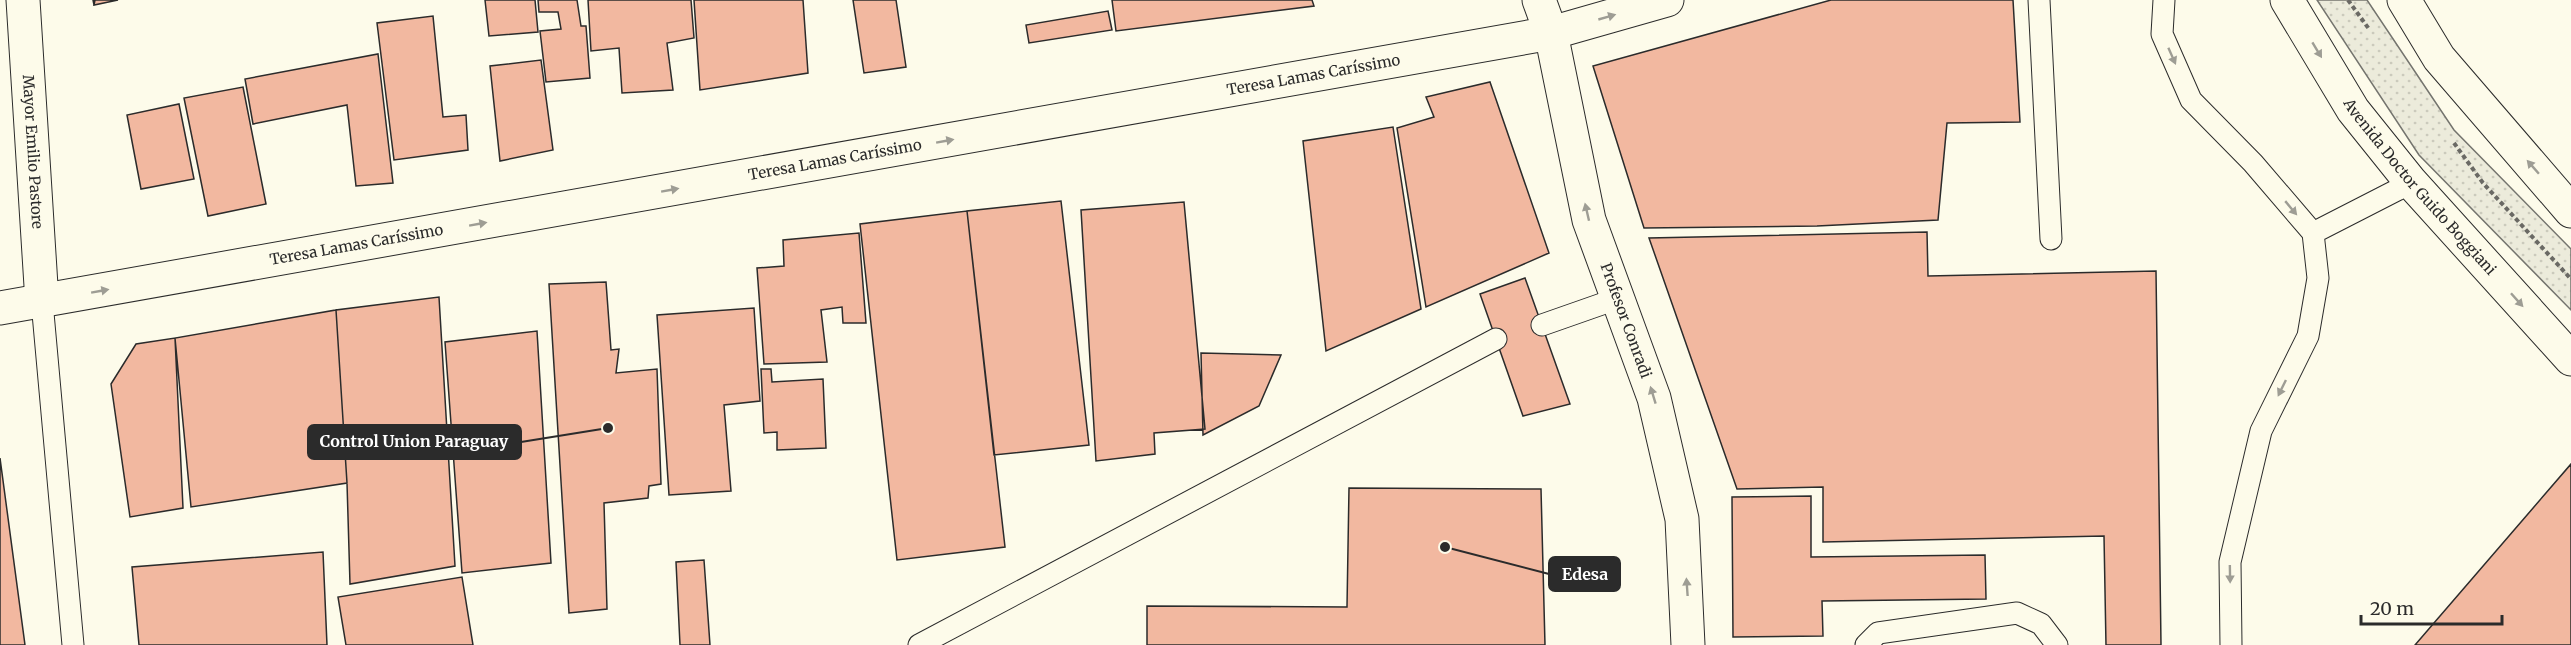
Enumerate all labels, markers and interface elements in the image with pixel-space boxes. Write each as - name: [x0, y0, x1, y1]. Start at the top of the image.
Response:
- one-way arrow: [1598, 12, 1616, 21]
- one-way arrow: [2312, 42, 2323, 58]
- one-way arrow: [2168, 48, 2177, 65]
- street label: Teresa Lamas Caríssimo: [1225, 50, 1402, 99]
- street label: Mayor Emilio Pastore: [19, 74, 47, 230]
- street label: Avenida Doctor Guido Boggiani: [2339, 94, 2500, 279]
- street label: Teresa Lamas Caríssimo: [747, 135, 923, 184]
- one-way arrow: [936, 136, 955, 145]
- one-way arrow: [2526, 159, 2540, 174]
- one-way arrow: [661, 185, 680, 194]
- one-way arrow: [2285, 200, 2298, 216]
- one-way arrow: [1582, 202, 1592, 221]
- one-way arrow: [469, 219, 488, 228]
- street label: Teresa Lamas Caríssimo: [268, 220, 445, 269]
- street label: Profesor Conradi: [1596, 260, 1656, 381]
- one-way arrow: [91, 286, 110, 295]
- one-way arrow: [2510, 292, 2523, 307]
- one-way arrow: [2278, 379, 2288, 397]
- one-way arrow: [1648, 386, 1657, 404]
- callout: Control Union Paraguay: [308, 425, 521, 459]
- text: Control Union Paraguay: [320, 431, 509, 451]
- callout: Edesa: [1549, 557, 1620, 591]
- text: Edesa: [1562, 564, 1608, 584]
- one-way arrow: [2225, 565, 2235, 584]
- one-way arrow: [1682, 577, 1691, 596]
- scale bar: [2361, 588, 2502, 626]
- text: 20 m: [2370, 597, 2414, 620]

